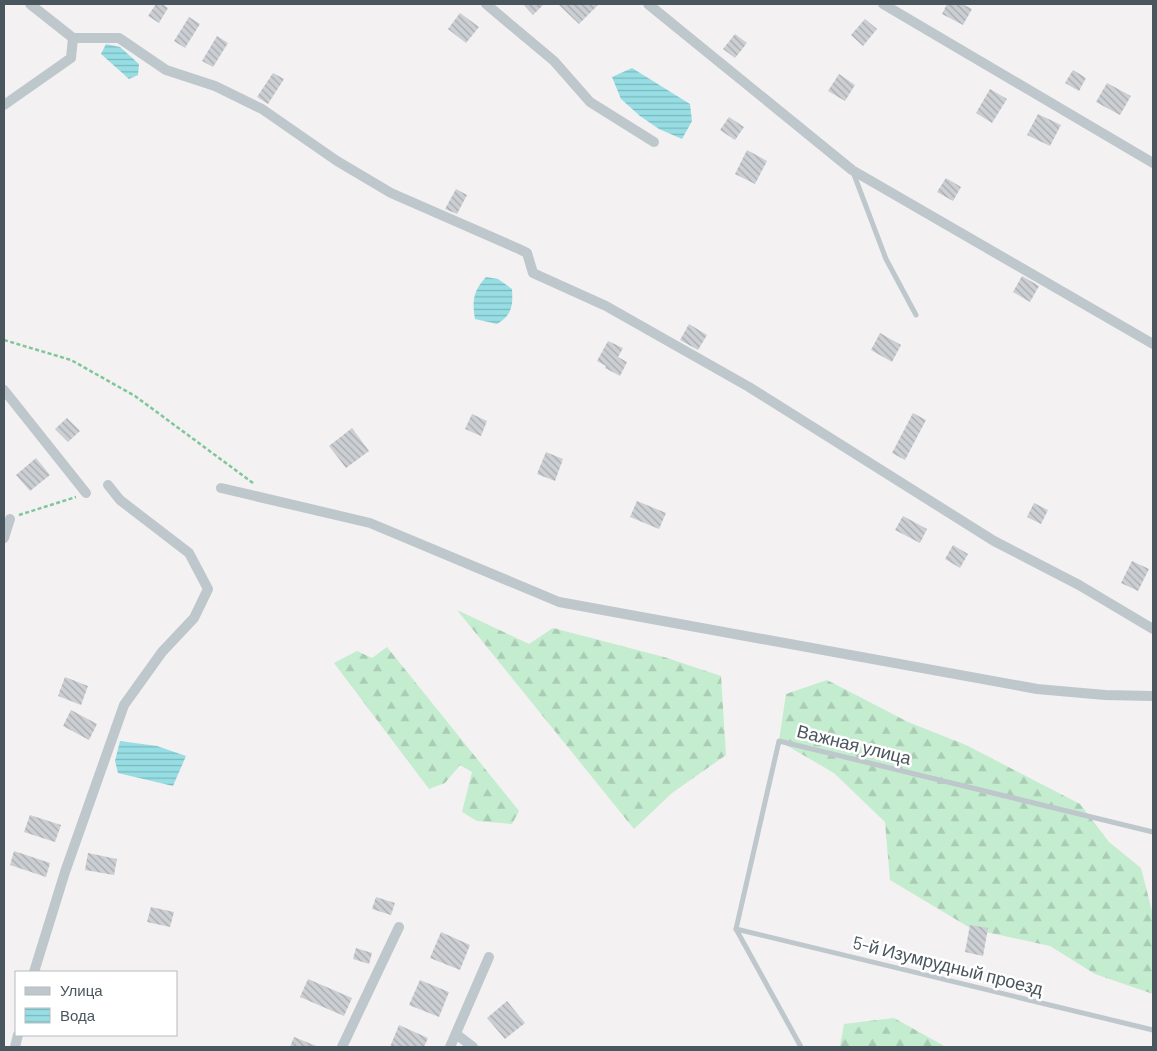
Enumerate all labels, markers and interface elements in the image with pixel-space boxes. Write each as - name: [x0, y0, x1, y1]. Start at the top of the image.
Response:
- street label: Важная улица: [795, 719, 915, 769]
- street label: 5-й Изумрудный проезд: [851, 931, 1046, 999]
- legend: [15, 971, 178, 1036]
- text: Улица: [60, 981, 103, 999]
- text: Вода: [60, 1006, 96, 1024]

